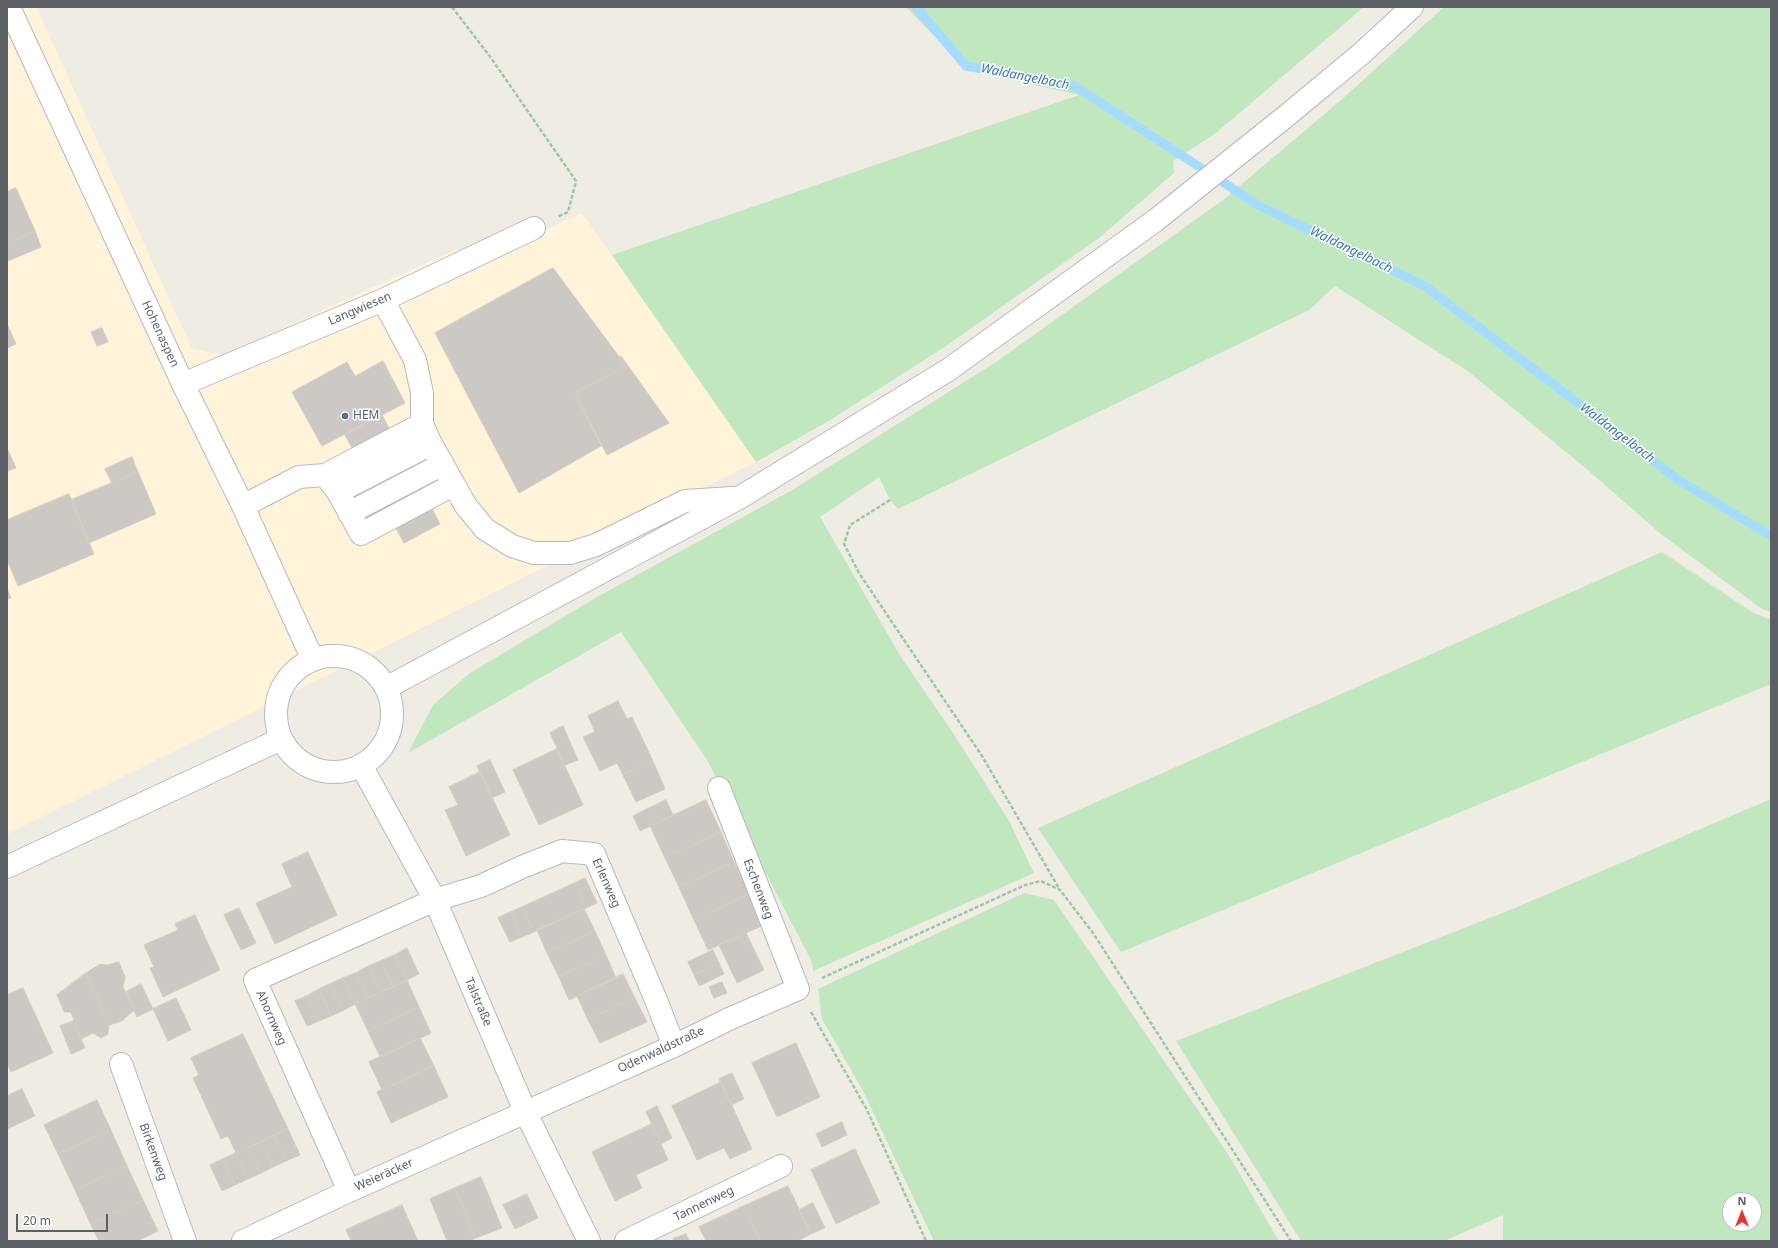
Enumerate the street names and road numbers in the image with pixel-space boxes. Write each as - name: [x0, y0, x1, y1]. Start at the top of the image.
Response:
- street label: Langwiesen: [326, 289, 394, 329]
- street label: Hohenaspen: [138, 298, 182, 370]
- street label: Erlenweg: [589, 856, 623, 910]
- street label: Eschenweg: [740, 857, 776, 921]
- street label: Talstraße: [461, 976, 495, 1028]
- street label: Ahornweg: [253, 988, 289, 1048]
- street label: Odenwaldstraße: [616, 1024, 706, 1076]
- street label: Birkenweg: [136, 1121, 170, 1183]
- street label: Weieräcker: [352, 1156, 416, 1194]
- street label: Tannenweg: [672, 1183, 736, 1225]

